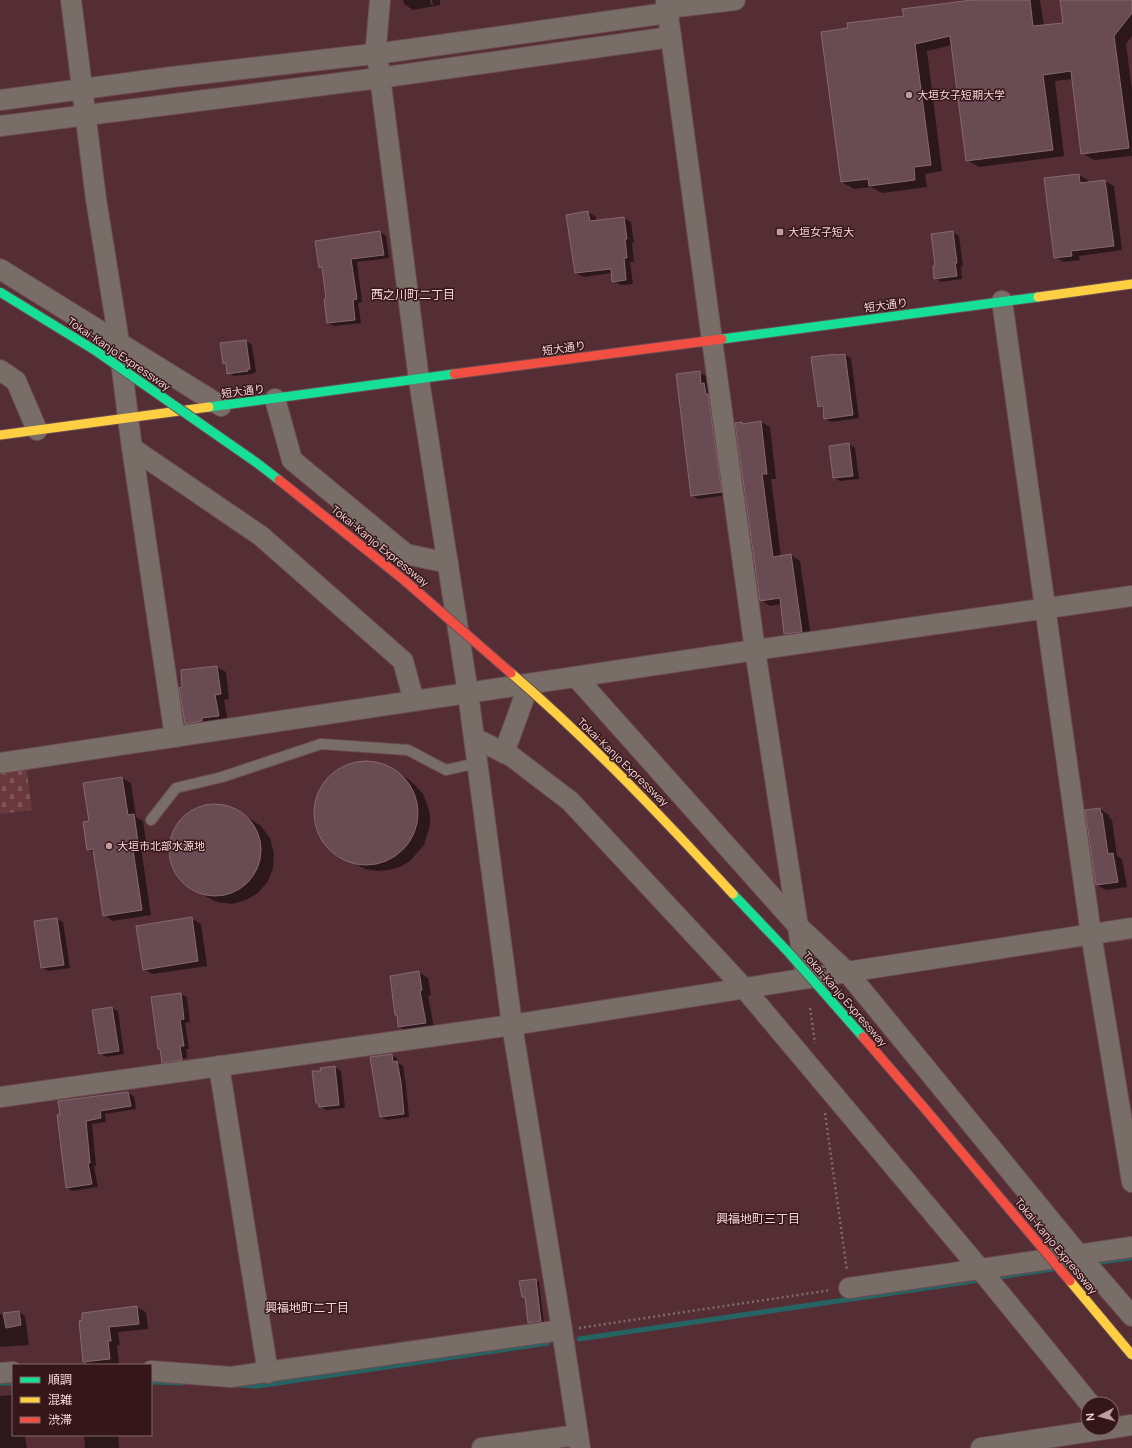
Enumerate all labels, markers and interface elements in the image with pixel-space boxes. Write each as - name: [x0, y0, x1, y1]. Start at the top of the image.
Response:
- place label: 大垣女子短期大学: [917, 87, 1005, 102]
- marker: 大垣女子短期大学: [904, 90, 914, 100]
- place label: 大垣女子短大: [788, 224, 854, 239]
- marker: 大垣女子短大: [775, 227, 785, 237]
- district label: 西之川町二丁目: [371, 286, 455, 303]
- street label: 短大通り: [863, 294, 909, 315]
- street label: Tokai-Kanjo Expressway: [65, 313, 174, 394]
- street label: 短大通り: [541, 337, 587, 358]
- street label: 短大通り: [220, 380, 266, 401]
- street label: Tokai-Kanjo Expressway: [328, 502, 432, 590]
- street label: Tokai-Kanjo Expressway: [574, 714, 672, 809]
- place label: 大垣市北部水源地: [117, 838, 205, 853]
- marker: 大垣市北部水源地: [104, 841, 114, 851]
- street label: Tokai-Kanjo Expressway: [800, 948, 891, 1050]
- street label: Tokai-Kanjo Expressway: [1012, 1194, 1101, 1297]
- district label: 興福地町三丁目: [716, 1210, 800, 1227]
- district label: 興福地町二丁目: [265, 1299, 349, 1316]
- legend: [12, 1364, 152, 1436]
- text: 順調: [48, 1371, 72, 1388]
- text: 混雑: [48, 1391, 72, 1408]
- north arrow: [1080, 1396, 1120, 1436]
- text: 渋滞: [48, 1411, 72, 1428]
- text: N: [1082, 1412, 1097, 1422]

